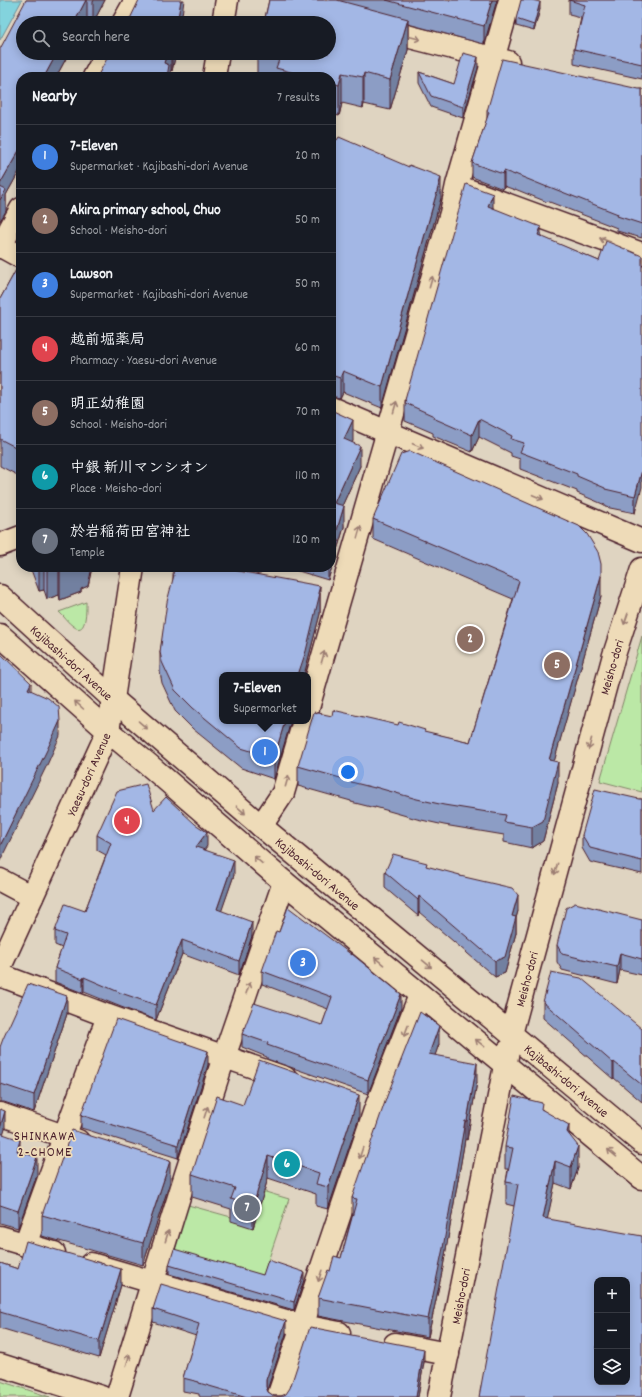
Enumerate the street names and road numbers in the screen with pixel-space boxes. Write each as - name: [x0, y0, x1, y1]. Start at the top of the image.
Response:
- street label: Kajibashi-dori Avenue: [25, 622, 116, 706]
- street label: Meisho-dori: [596, 637, 630, 697]
- street label: Yaesu-dori Avenue: [63, 730, 117, 820]
- street label: Kajibashi-dori Avenue: [270, 834, 363, 916]
- street label: Meisho-dori: [512, 949, 545, 1009]
- street label: Kajibashi-dori Avenue: [519, 1041, 612, 1123]
- street label: Meisho-dori: [448, 1266, 477, 1326]

